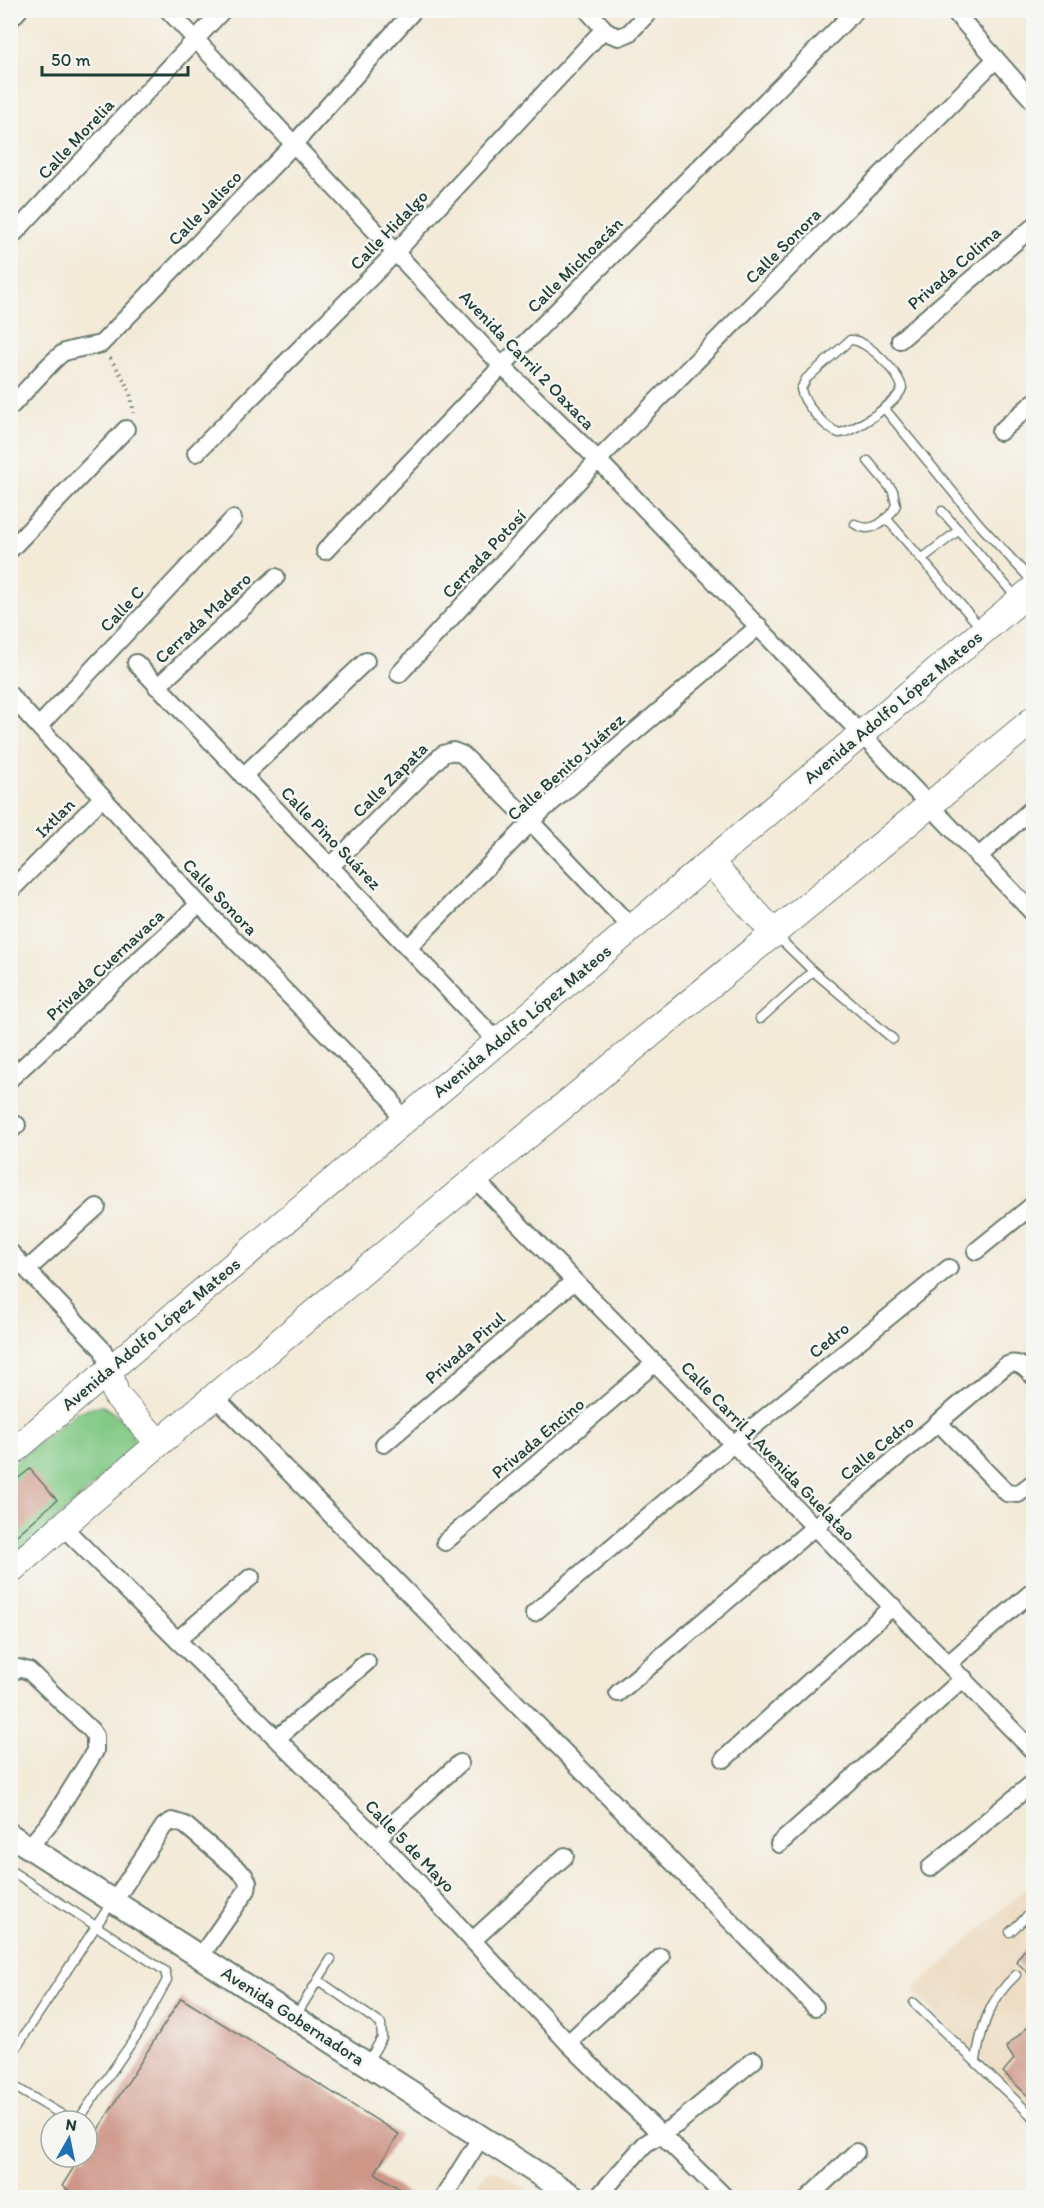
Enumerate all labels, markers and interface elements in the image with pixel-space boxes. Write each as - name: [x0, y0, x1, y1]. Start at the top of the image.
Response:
- scale bar: [42, 39, 188, 77]
- text: 50 m: [51, 49, 91, 71]
- street label: Calle Morelia: [33, 94, 119, 184]
- street label: Calle Jalisco: [164, 166, 246, 250]
- street label: Calle Hidalgo: [345, 185, 433, 275]
- street label: Calle Sonora: [740, 203, 826, 289]
- street label: Calle Michoacán: [522, 212, 628, 318]
- street label: Privada Colima: [903, 221, 1006, 315]
- street label: Avenida Carril 2 Oaxaca: [455, 286, 599, 434]
- street label: Cerrada Potosí: [437, 505, 531, 603]
- street label: Cerrada Madero: [150, 568, 256, 668]
- street label: Calle C: [95, 581, 149, 637]
- street label: Avenida Adolfo López Mateos: [799, 626, 987, 788]
- street label: Calle Benito Juárez: [503, 708, 630, 826]
- street label: Calle Zapata: [348, 738, 432, 822]
- street label: Calle Pino Suárez: [276, 782, 386, 894]
- street label: Ixtlan: [31, 794, 79, 842]
- street label: Calle Sonora: [178, 854, 262, 940]
- street label: Privada Cuernavaca: [41, 905, 169, 1025]
- street label: Avenida Adolfo López Mateos: [428, 940, 616, 1102]
- street label: Avenida Adolfo López Mateos: [57, 1253, 245, 1415]
- street label: Privada Pirul: [420, 1307, 510, 1389]
- street label: Cedro: [804, 1317, 854, 1363]
- street label: Calle Carril 1 Avenida Guelatao: [676, 1356, 860, 1546]
- street label: Privada Encino: [487, 1393, 589, 1483]
- street label: Calle Cedro: [835, 1411, 919, 1485]
- street label: Calle 5 de Mayo: [360, 1795, 460, 1897]
- street label: Avenida Gobernadora: [217, 1962, 369, 2071]
- north arrow: [39, 2109, 99, 2169]
- text: N: [64, 2114, 78, 2135]

